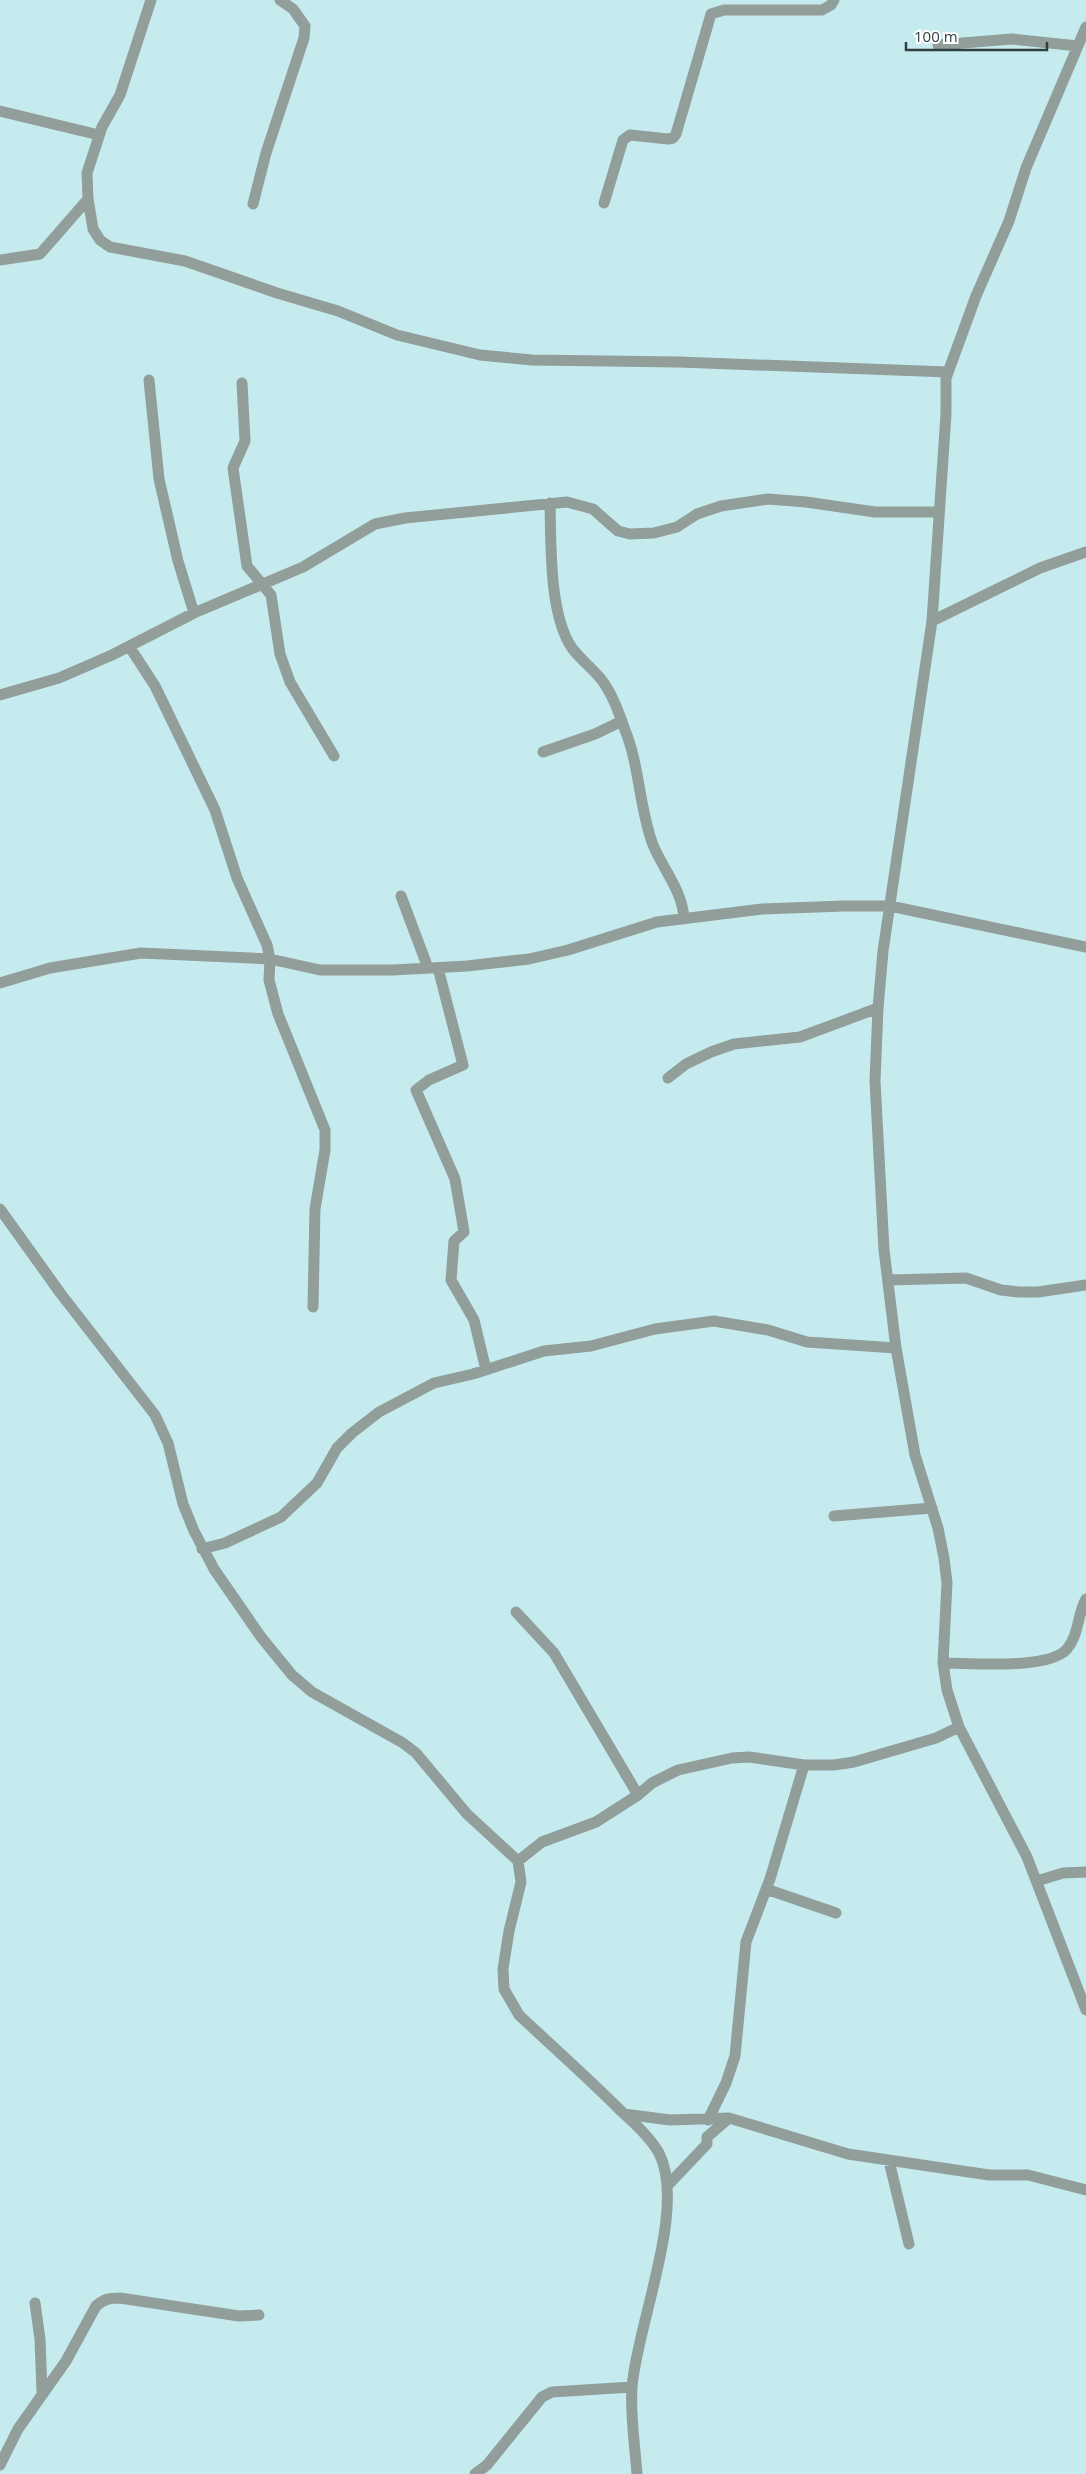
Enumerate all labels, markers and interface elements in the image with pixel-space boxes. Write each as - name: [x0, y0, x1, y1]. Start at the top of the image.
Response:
- scale bar: [906, 20, 1047, 52]
- text: 100 m: [914, 26, 958, 46]

